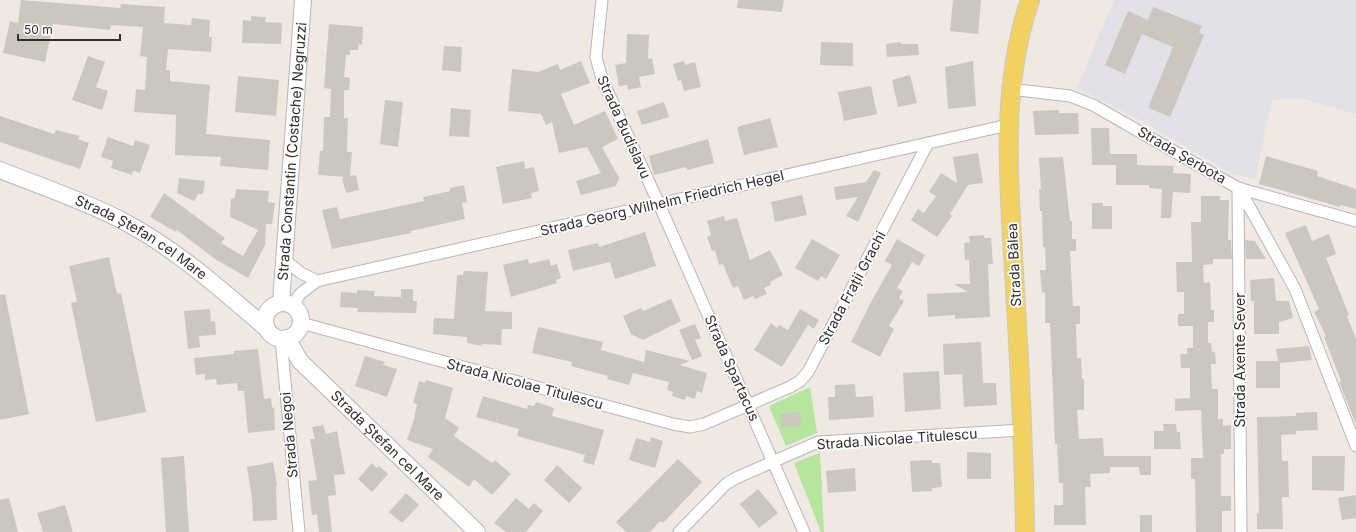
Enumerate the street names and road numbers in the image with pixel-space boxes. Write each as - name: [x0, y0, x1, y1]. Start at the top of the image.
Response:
- street label: Strada Constantin (Costache) Negruzzi: [274, 21, 309, 281]
- street label: Strada Budislavu: [594, 73, 655, 181]
- street label: Strada Șerbota: [1135, 122, 1229, 188]
- street label: Strada Georg Wilhelm Friedrich Hegel: [538, 166, 785, 239]
- street label: Strada Ștefan cel Mare: [73, 191, 211, 283]
- street label: Strada Bâlea: [1003, 223, 1024, 307]
- street label: Strada Frații Grachi: [814, 228, 890, 348]
- street label: Strada Axente Sever: [1231, 293, 1248, 427]
- street label: Strada Spartacus: [701, 312, 763, 423]
- street label: Strada Nicolae Titulescu: [445, 354, 605, 413]
- street label: Strada Ștefan cel Mare: [328, 387, 448, 504]
- street label: Strada Negoi: [276, 391, 301, 479]
- street label: Strada Nicolae Titulescu: [816, 424, 978, 453]

